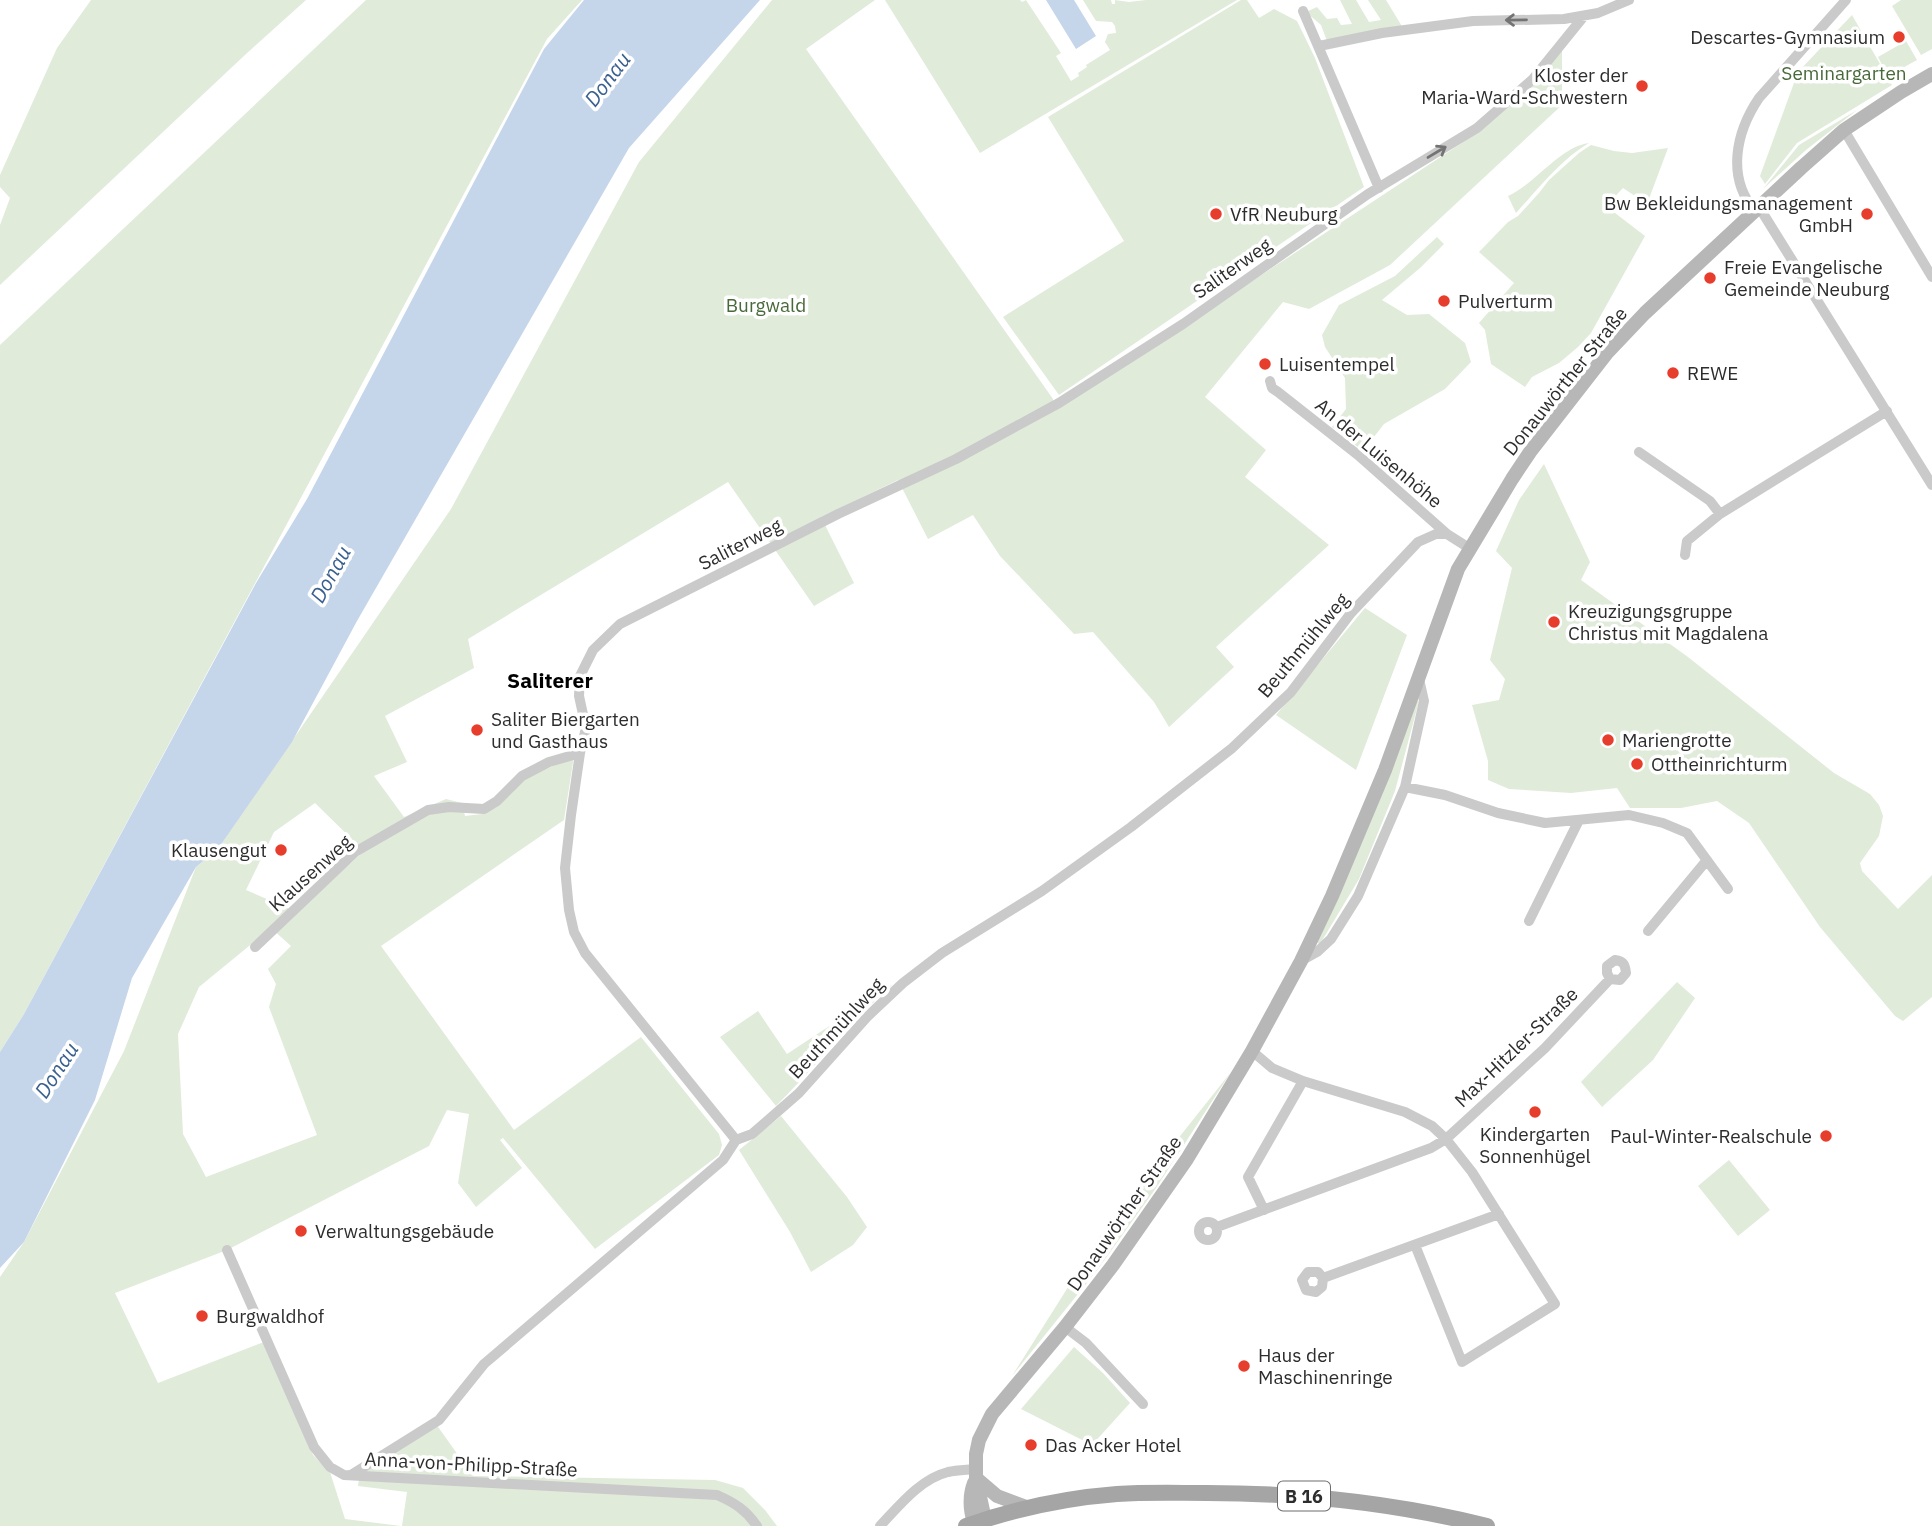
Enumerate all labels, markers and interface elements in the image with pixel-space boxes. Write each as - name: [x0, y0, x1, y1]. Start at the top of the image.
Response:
- one-way arrow: [1505, 13, 1528, 27]
- place label: Descartes-Gymnasium: [1690, 25, 1885, 49]
- marker: Descartes-Gymnasium: [1891, 29, 1907, 45]
- water label: Donau: [577, 46, 637, 112]
- park label: Seminargarten: [1781, 61, 1907, 85]
- place label: Kloster der Maria-Ward-Schwestern: [1421, 63, 1628, 109]
- marker: Kloster der Maria-Ward-Schwestern: [1634, 78, 1650, 94]
- one-way arrow: [1426, 144, 1446, 158]
- place label: Bw Bekleidungsmanagement GmbH: [1604, 191, 1853, 237]
- place label: VfR Neuburg: [1230, 202, 1337, 226]
- marker: VfR Neuburg: [1208, 206, 1224, 222]
- marker: Bw Bekleidungsmanagement GmbH: [1859, 206, 1875, 222]
- street label: Saliterweg: [1188, 232, 1276, 304]
- place label: Freie Evangelische Gemeinde Neuburg: [1724, 255, 1889, 301]
- marker: Freie Evangelische Gemeinde Neuburg: [1702, 270, 1718, 286]
- place label: Pulverturm: [1458, 289, 1553, 313]
- park label: Burgwald: [726, 293, 806, 317]
- marker: Pulverturm: [1436, 293, 1452, 309]
- street label: Donauwörther Straße: [1498, 302, 1632, 460]
- place label: Luisentempel: [1279, 352, 1395, 376]
- marker: Luisentempel: [1257, 356, 1273, 372]
- place label: REWE: [1687, 361, 1738, 385]
- marker: REWE: [1665, 365, 1681, 381]
- street label: An der Luisenhöhe: [1311, 393, 1447, 513]
- street label: Saliterweg: [694, 513, 786, 575]
- water label: Donau: [303, 540, 357, 608]
- street label: Beuthmühlweg: [1252, 588, 1354, 702]
- place label: Kreuzigungsgruppe Christus mit Magdalena: [1568, 599, 1768, 645]
- marker: Kreuzigungsgruppe Christus mit Magdalena: [1546, 614, 1562, 630]
- district label: Saliterer: [507, 666, 593, 694]
- place label: Saliter Biergarten und Gasthaus: [491, 707, 640, 753]
- marker: Saliter Biergarten und Gasthaus: [469, 722, 485, 738]
- place label: Mariengrotte: [1622, 728, 1732, 752]
- marker: Mariengrotte: [1600, 732, 1616, 748]
- place label: Ottheinrichturm: [1651, 752, 1787, 776]
- marker: Ottheinrichturm: [1629, 756, 1645, 772]
- street label: Klausenweg: [264, 829, 356, 917]
- place label: Klausengut: [171, 838, 267, 862]
- marker: Klausengut: [273, 842, 289, 858]
- street label: Beuthmühlweg: [783, 973, 889, 1083]
- street label: Max-Hitzler-Straße: [1449, 982, 1583, 1112]
- water label: Donau: [28, 1037, 84, 1103]
- marker: Kindergarten Sonnenhügel: [1527, 1104, 1543, 1120]
- place label: Kindergarten Sonnenhügel: [1479, 1122, 1591, 1168]
- place label: Paul-Winter-Realschule: [1610, 1124, 1812, 1148]
- marker: Paul-Winter-Realschule: [1818, 1128, 1834, 1144]
- street label: Donauwörther Straße: [1061, 1131, 1187, 1295]
- place label: Verwaltungsgebäude: [315, 1219, 494, 1243]
- marker: Verwaltungsgebäude: [293, 1223, 309, 1239]
- place label: Burgwaldhof: [216, 1304, 324, 1328]
- marker: Burgwaldhof: [194, 1308, 210, 1324]
- place label: Haus der Maschinenringe: [1258, 1343, 1393, 1389]
- marker: Haus der Maschinenringe: [1236, 1358, 1252, 1374]
- place label: Das Acker Hotel: [1045, 1433, 1181, 1457]
- marker: Das Acker Hotel: [1023, 1437, 1039, 1453]
- street label: Anna-von-Philipp-Straße: [364, 1446, 578, 1482]
- road number: B 16: [1278, 1482, 1330, 1511]

